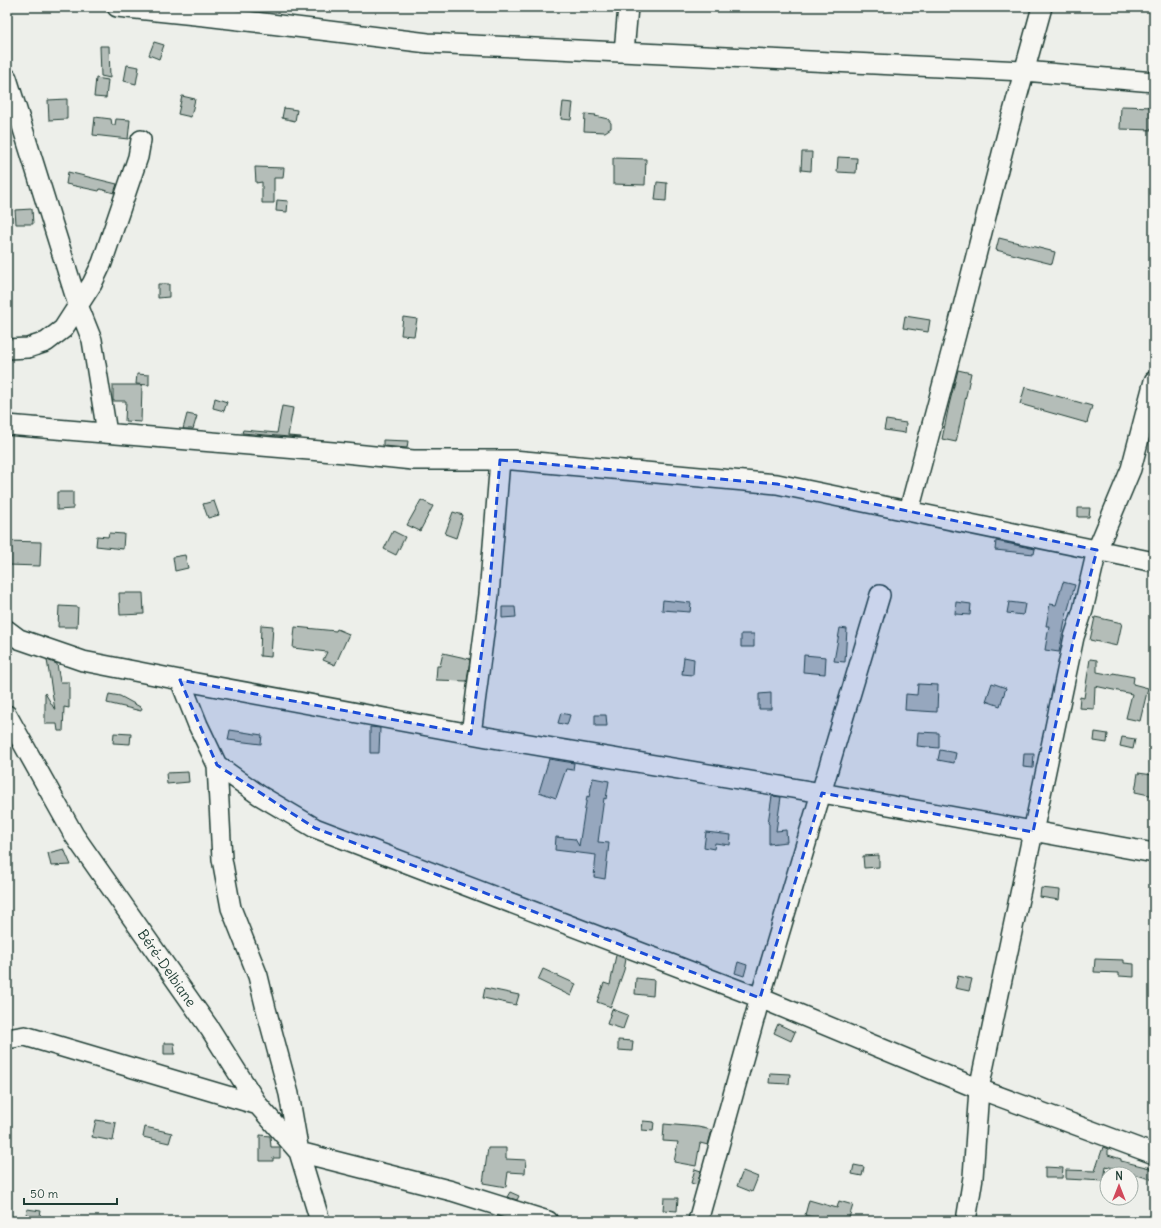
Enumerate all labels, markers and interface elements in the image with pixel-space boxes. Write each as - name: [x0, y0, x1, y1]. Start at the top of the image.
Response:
- street label: Béré-Delbiane: [134, 926, 200, 1010]
- north arrow: [1099, 1166, 1139, 1206]
- text: N: [1115, 1169, 1123, 1183]
- scale bar: [24, 1180, 117, 1206]
- text: 50 m: [30, 1186, 59, 1201]

